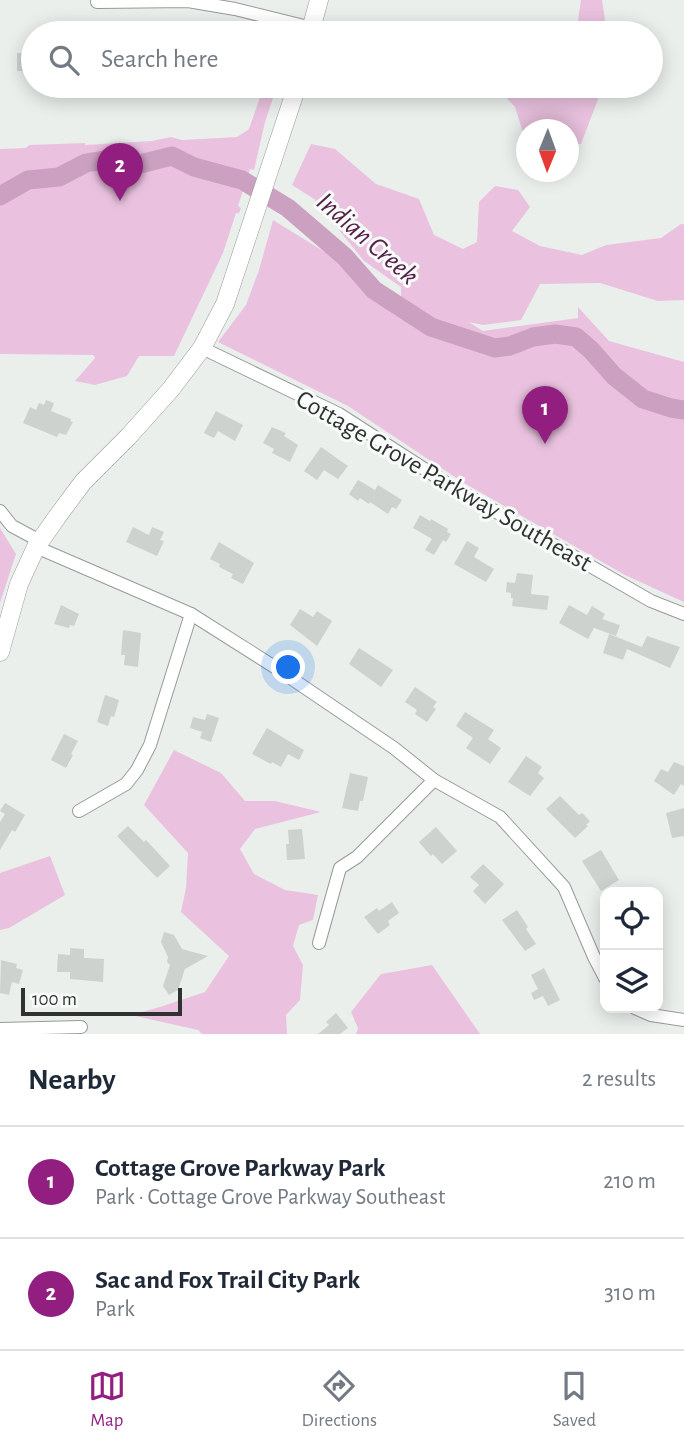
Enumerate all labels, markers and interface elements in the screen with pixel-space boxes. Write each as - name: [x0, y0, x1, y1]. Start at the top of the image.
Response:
- search box: [21, 21, 663, 98]
- icon: search: [45, 41, 83, 79]
- text: Search here: [101, 46, 219, 72]
- north arrow: [516, 119, 579, 182]
- pin: 2: [97, 143, 143, 201]
- water label: Indian Creek: [311, 188, 423, 290]
- street label: Cottage Grove Parkway Southeast: [292, 386, 596, 576]
- pin: 1: [522, 386, 568, 444]
- your location: [271, 650, 305, 684]
- map controls: [600, 887, 663, 1013]
- button: locate: [600, 887, 663, 950]
- button: layers: [600, 950, 663, 1013]
- scale bar: [21, 985, 182, 1017]
- text: 100 m: [32, 990, 77, 1009]
- text: Nearby: [28, 1065, 116, 1095]
- text: 2 results: [582, 1068, 656, 1091]
- text: Cottage Grove Parkway Park: [95, 1155, 385, 1181]
- text: 1: [47, 1170, 55, 1193]
- text: 210 m: [603, 1170, 656, 1193]
- text: Park · Cottage Grove Parkway Southeast: [95, 1186, 445, 1209]
- text: Sac and Fox Trail City Park: [95, 1267, 360, 1293]
- text: 2: [46, 1282, 56, 1305]
- text: 310 m: [604, 1282, 656, 1305]
- text: Park: [95, 1298, 135, 1321]
- tab: Map: [88, 1367, 126, 1432]
- tab: Directions: [301, 1367, 377, 1432]
- tab: Saved: [553, 1367, 596, 1432]

